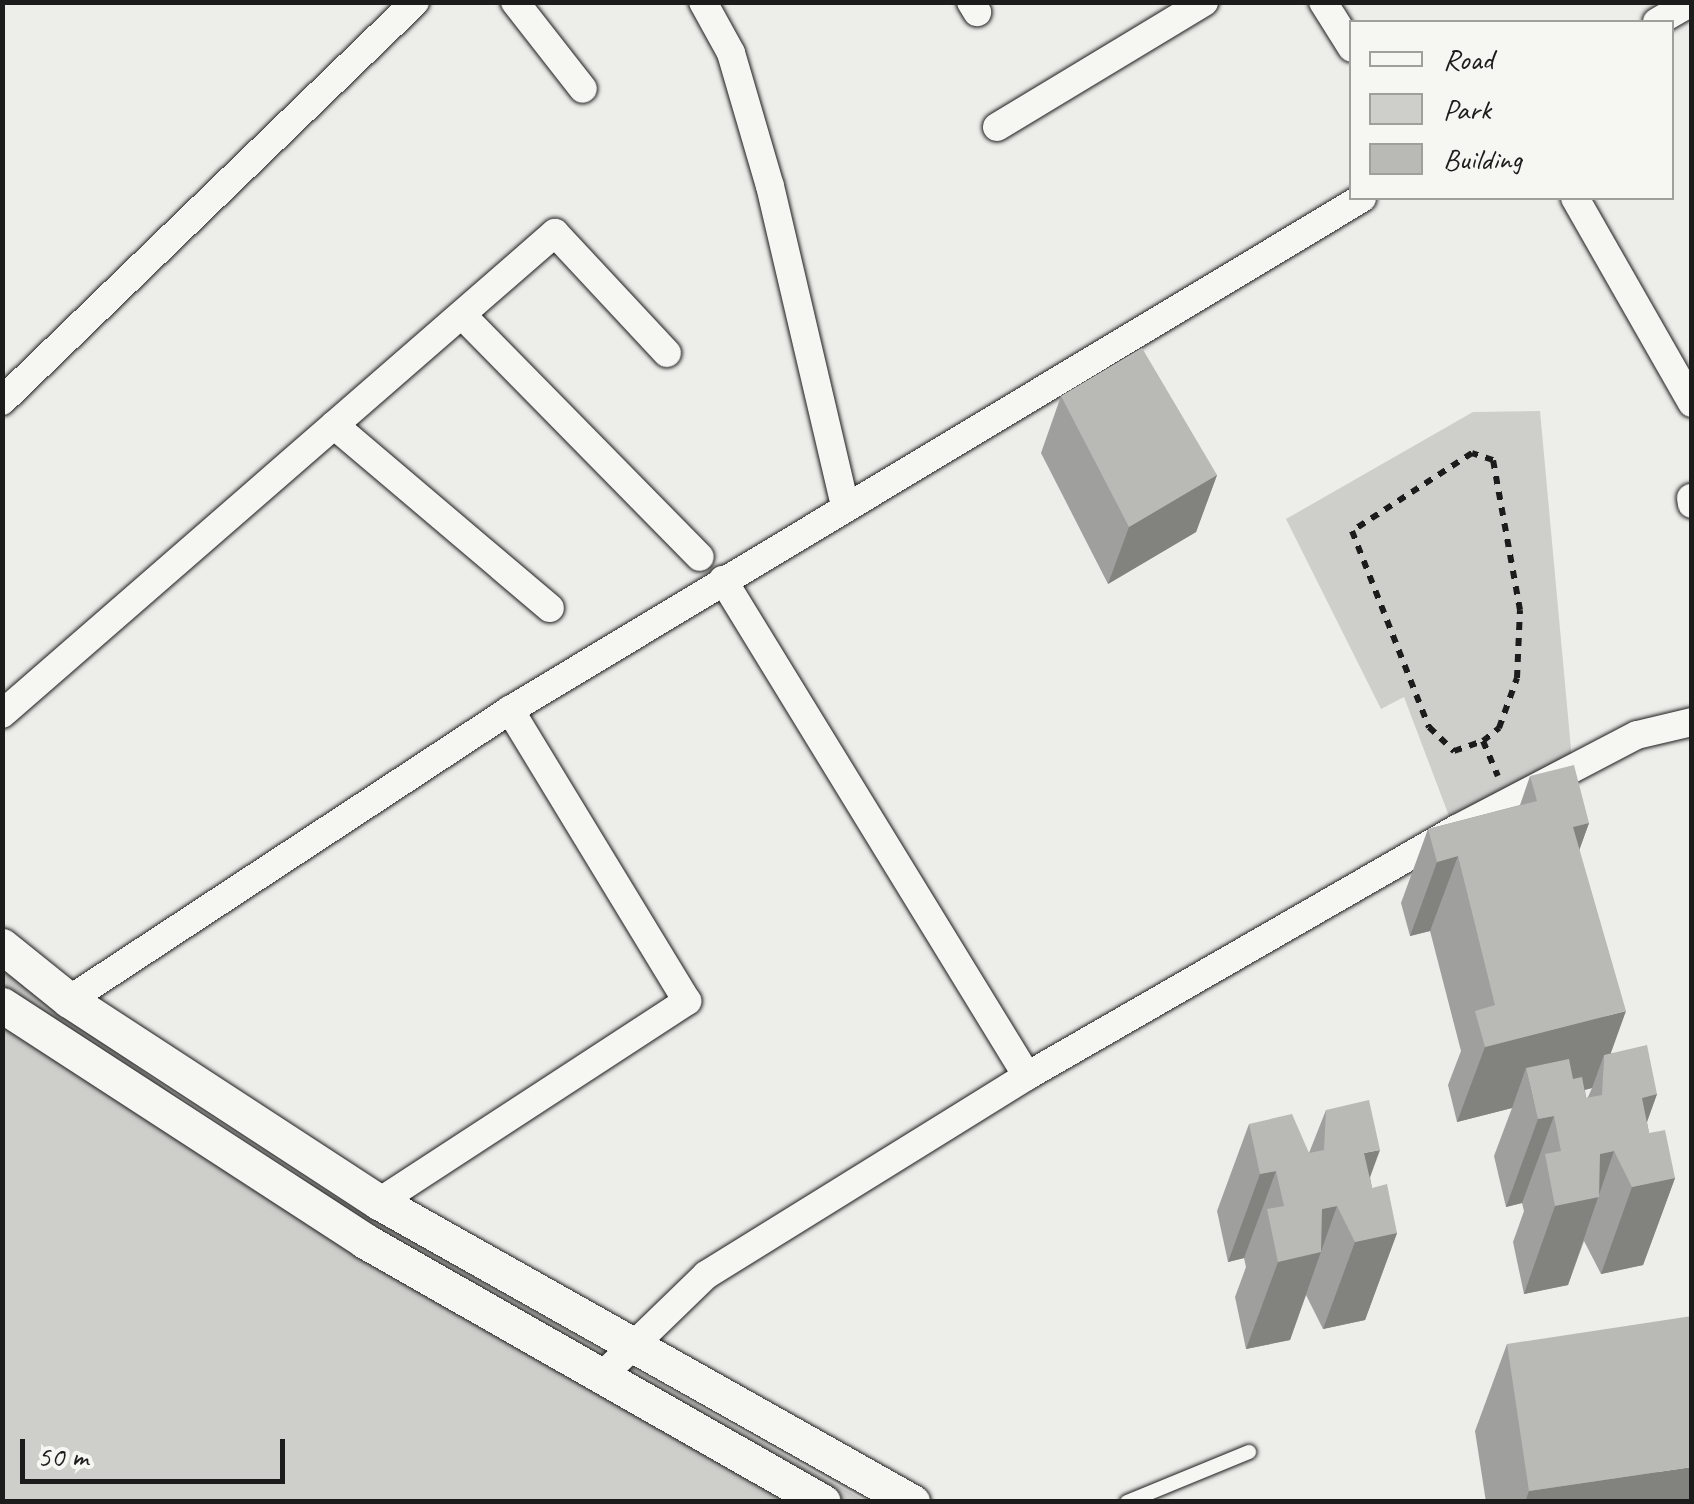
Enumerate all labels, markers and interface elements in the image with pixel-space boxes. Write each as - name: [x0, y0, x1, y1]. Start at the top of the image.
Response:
- legend: [1349, 20, 1674, 200]
- text: Road: [1443, 40, 1493, 78]
- text: Park: [1443, 90, 1491, 128]
- text: Building: [1443, 140, 1522, 178]
- scale bar: [25, 1419, 290, 1481]
- text: 50 m: [37, 1437, 88, 1475]

